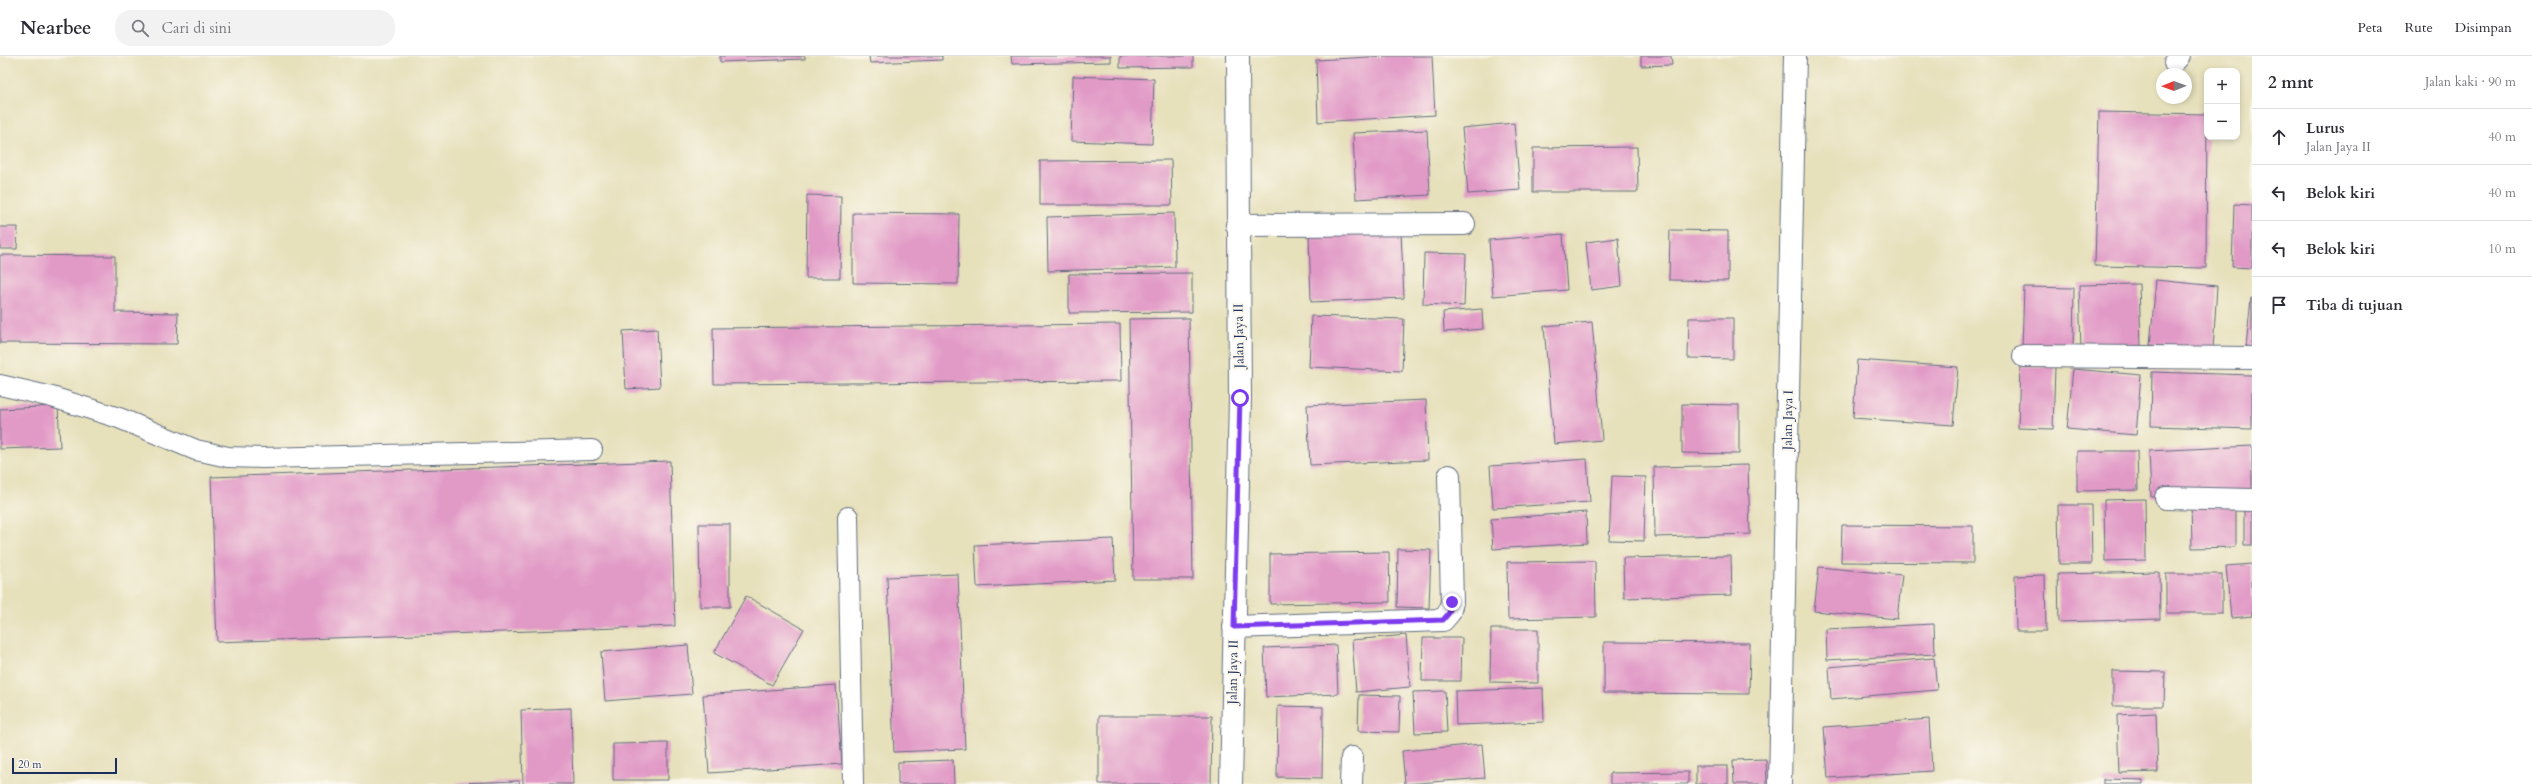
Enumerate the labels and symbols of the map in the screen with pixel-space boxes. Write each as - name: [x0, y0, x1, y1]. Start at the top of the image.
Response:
- north arrow: [2156, 68, 2192, 104]
- street label: Jalan Jaya II: [1229, 303, 1249, 371]
- route start: [1231, 389, 1249, 407]
- street label: Jalan Jaya I: [1778, 390, 1798, 452]
- route end: [1443, 593, 1461, 611]
- street label: Jalan Jaya II: [1223, 639, 1243, 707]
- scale bar: [12, 756, 117, 775]

